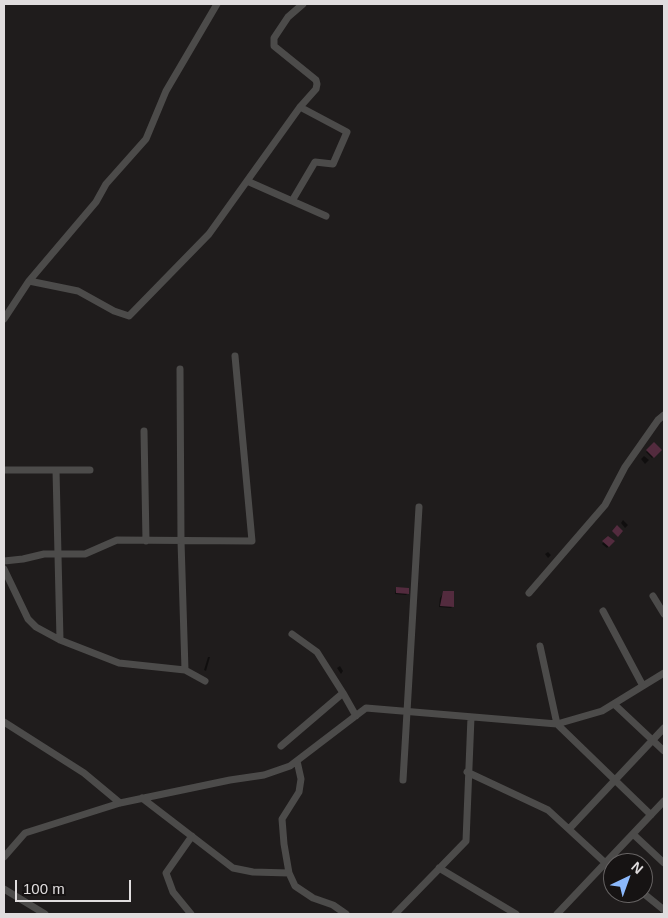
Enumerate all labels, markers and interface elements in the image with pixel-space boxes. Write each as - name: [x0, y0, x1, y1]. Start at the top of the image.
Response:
- north arrow: [603, 853, 653, 903]
- text: N: [628, 858, 646, 877]
- scale bar: [18, 870, 134, 902]
- text: 100 m: [23, 880, 65, 897]

